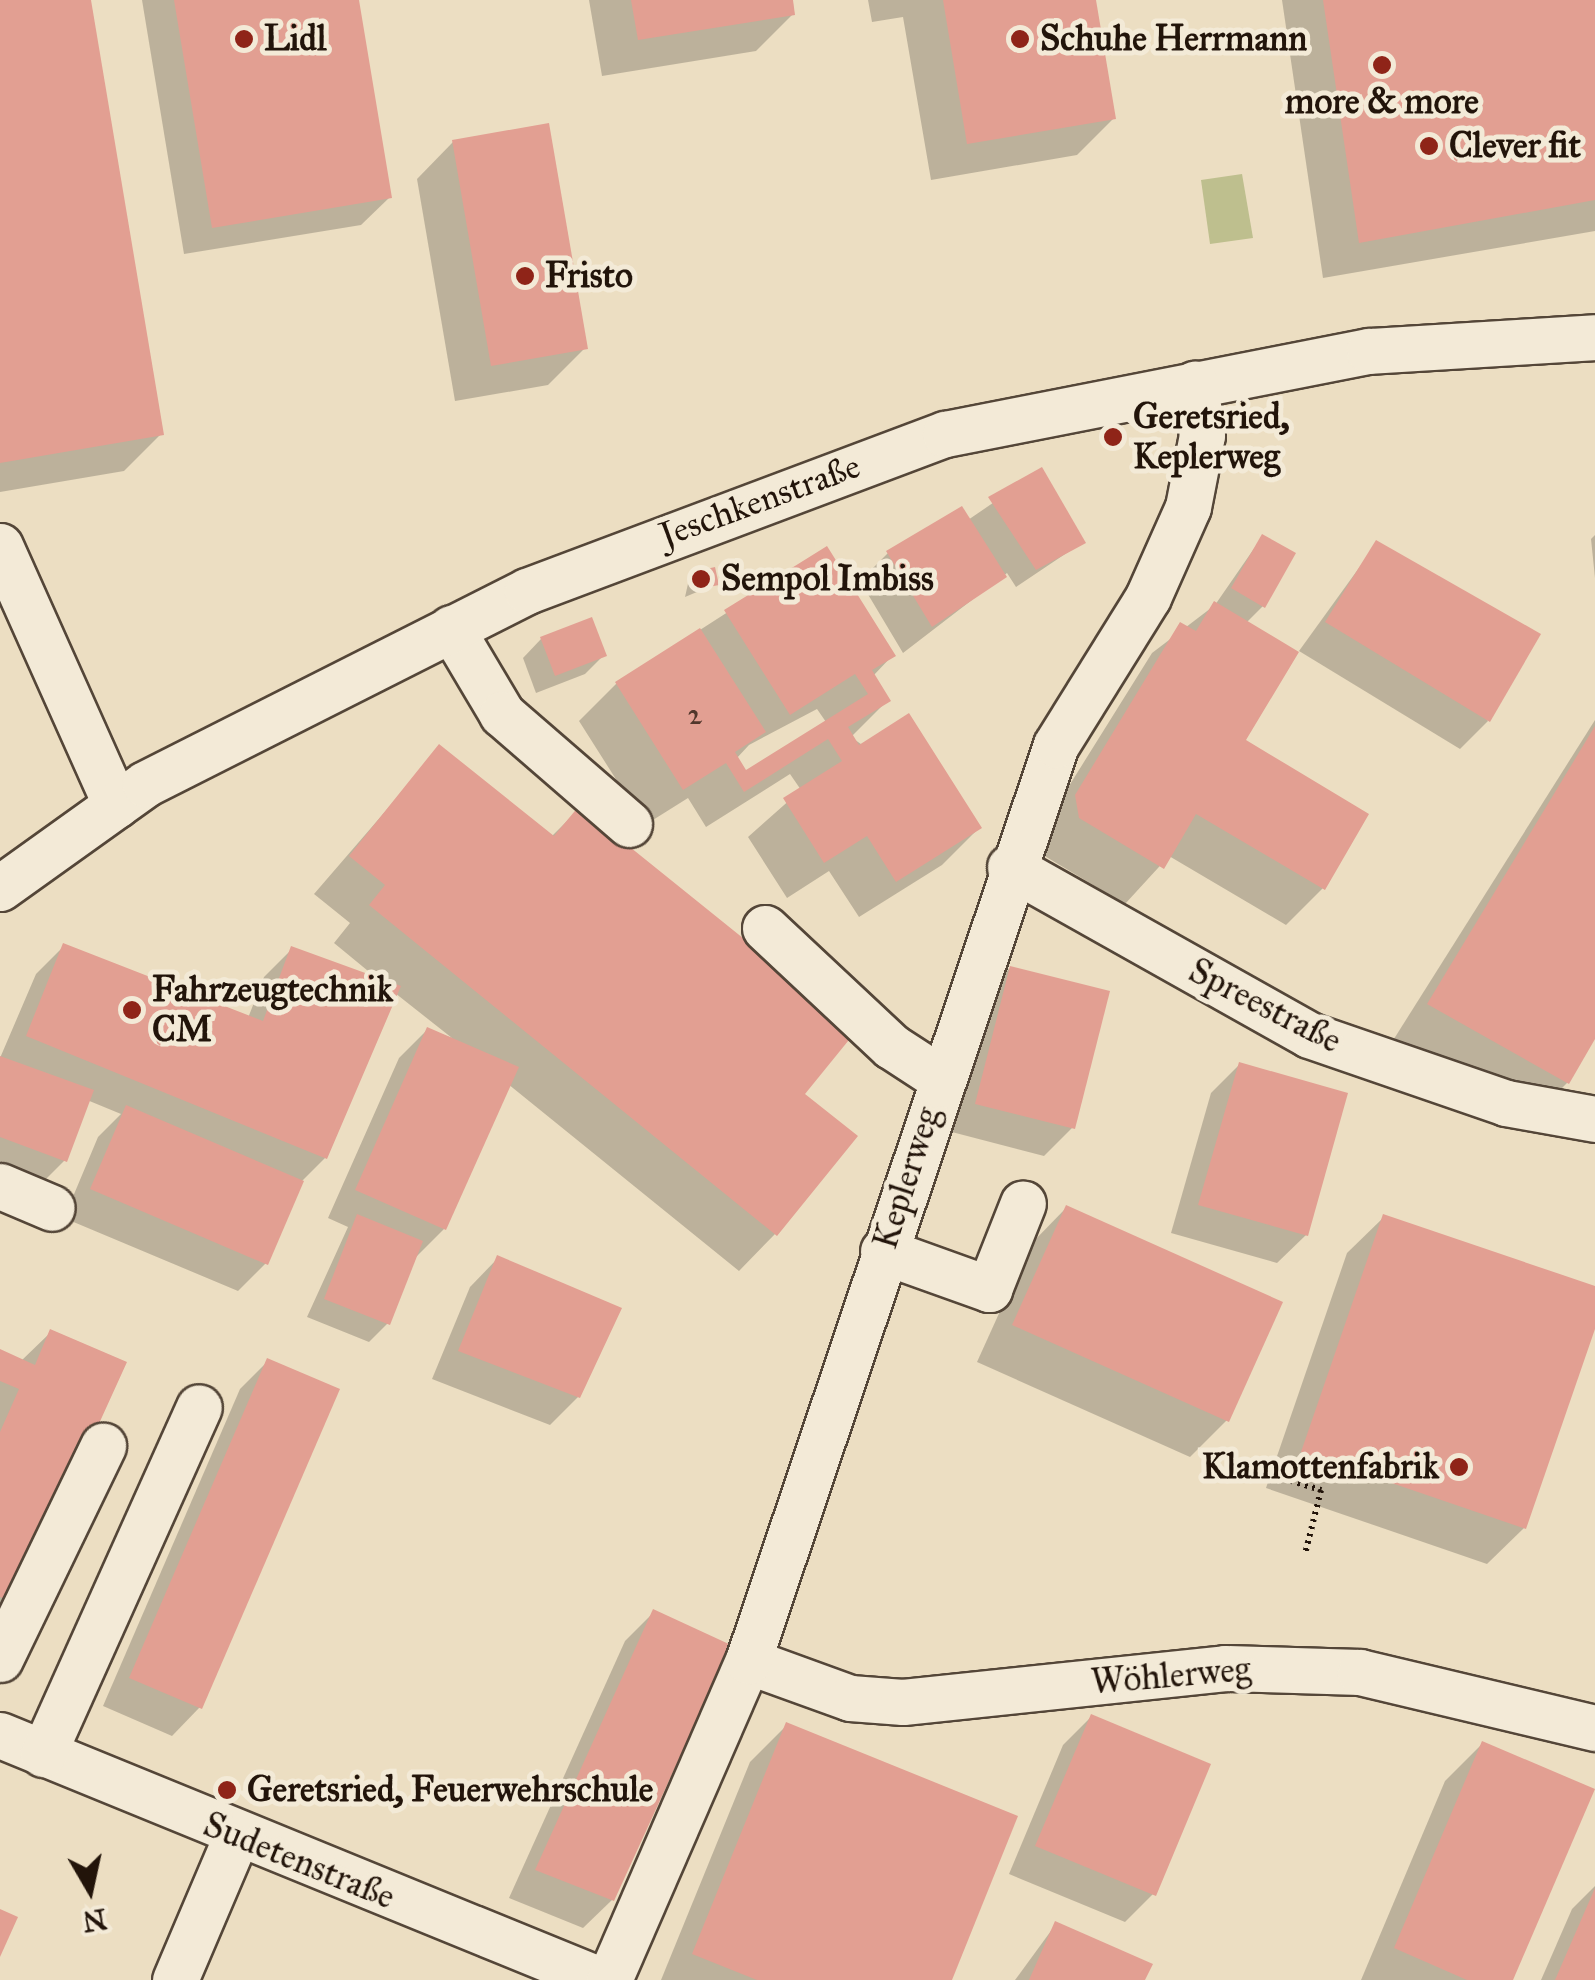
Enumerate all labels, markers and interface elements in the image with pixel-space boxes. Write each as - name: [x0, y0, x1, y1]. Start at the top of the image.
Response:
- place label: Lidl: [264, 18, 326, 60]
- place label: Schuhe Herrmann: [1040, 18, 1307, 60]
- marker: Lidl: [233, 28, 255, 50]
- marker: Schuhe Herrmann: [1009, 28, 1031, 50]
- marker: more & more: [1371, 54, 1393, 76]
- place label: more & more: [1285, 81, 1479, 123]
- place label: Clever fit: [1449, 125, 1581, 167]
- marker: Clever fit: [1418, 135, 1440, 157]
- place label: Fristo: [545, 255, 633, 297]
- marker: Fristo: [514, 265, 536, 287]
- place label: Geretsried, Keplerweg: [1133, 396, 1290, 478]
- marker: Geretsried, Keplerweg: [1102, 426, 1124, 448]
- street label: Jeschkenstraße: [654, 445, 866, 557]
- place label: Sempol Imbiss: [721, 558, 934, 600]
- marker: Sempol Imbiss: [690, 568, 712, 590]
- house number: 2: [688, 696, 702, 732]
- street label: Spreestraße: [1182, 950, 1348, 1062]
- place label: Fahrzeugtechnik CM: [152, 969, 393, 1051]
- marker: Fahrzeugtechnik CM: [121, 999, 143, 1021]
- street label: Keplerweg: [864, 1102, 950, 1254]
- place label: Klamottenfabrik: [1202, 1446, 1439, 1488]
- marker: Klamottenfabrik: [1448, 1456, 1470, 1478]
- street label: Wöhlerweg: [1089, 1648, 1253, 1704]
- place label: Geretsried, Feuerwehrschule: [247, 1769, 653, 1811]
- marker: Geretsried, Feuerwehrschule: [216, 1779, 238, 1801]
- street label: Sudetenstraße: [197, 1804, 401, 1918]
- north arrow: [40, 1840, 140, 1940]
- text: N: [80, 1901, 109, 1939]

